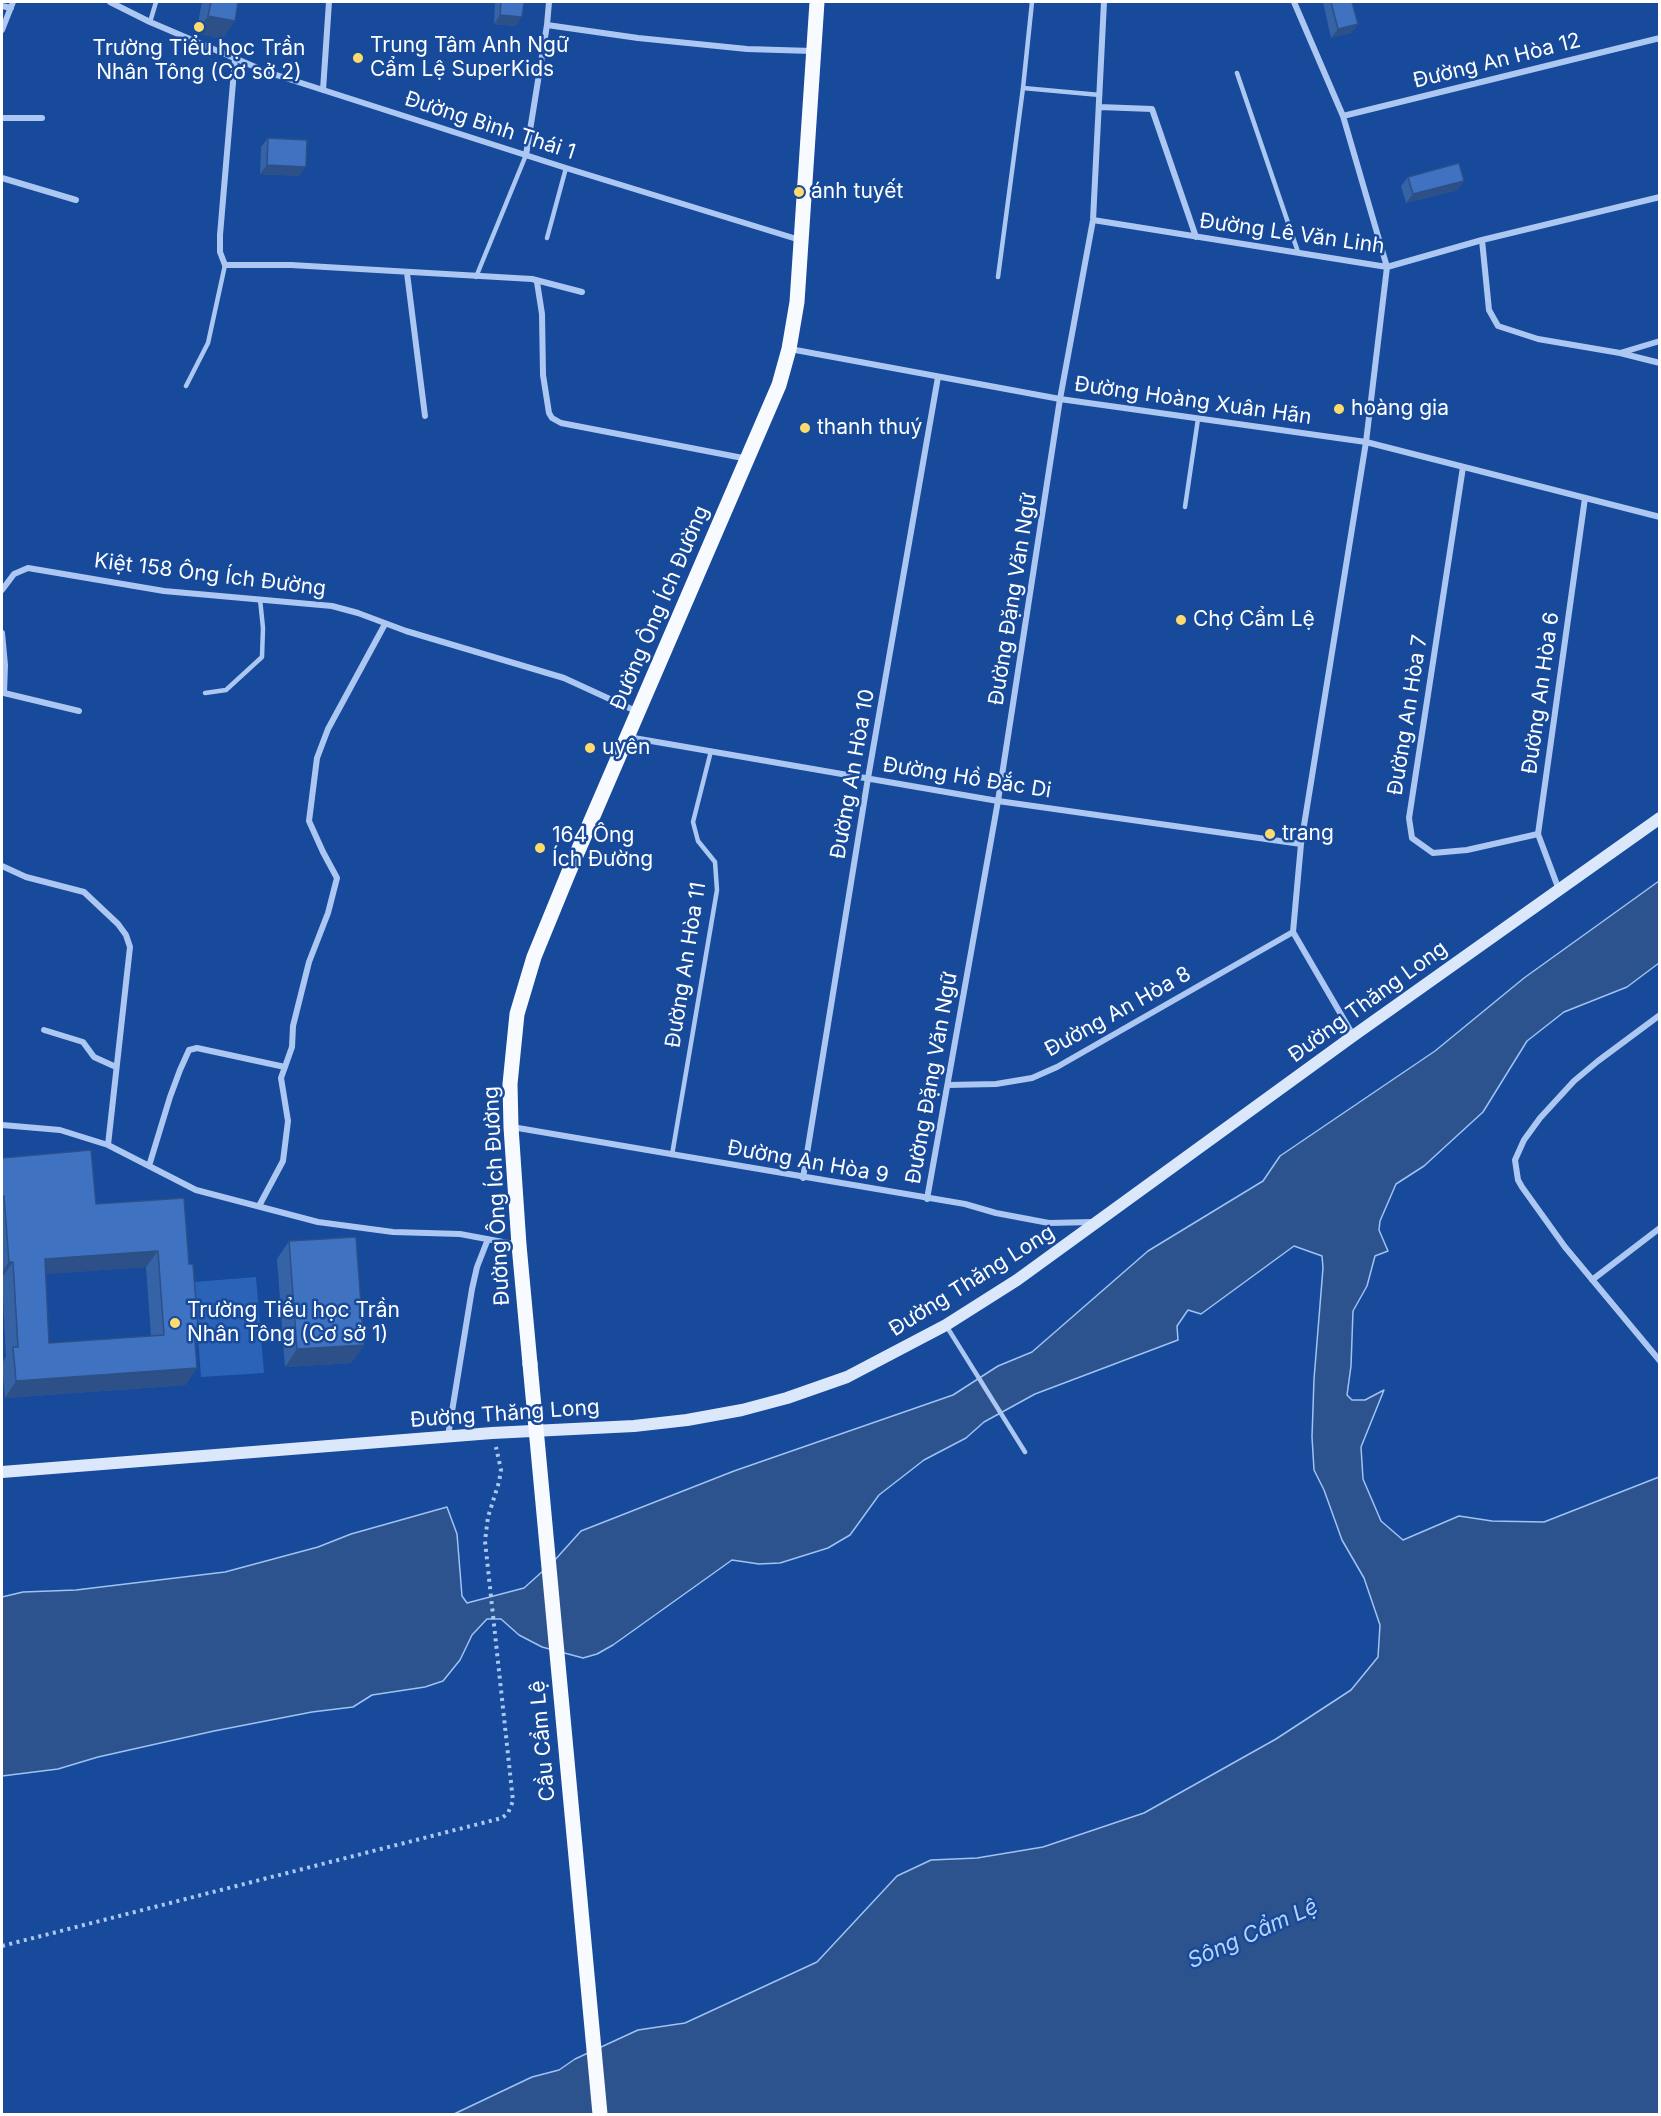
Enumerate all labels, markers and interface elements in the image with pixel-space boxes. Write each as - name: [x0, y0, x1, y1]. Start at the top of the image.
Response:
- marker: Trường Tiểu học Trần Nhân Tông (Cơ sở 2): [192, 20, 206, 34]
- street label: Đường An Hòa 12: [1411, 28, 1583, 94]
- place label: Trung Tâm Anh Ngữ Cẩm Lệ SuperKids: [370, 33, 569, 83]
- place label: Trường Tiểu học Trần Nhân Tông (Cơ sở 2): [93, 36, 305, 86]
- marker: Trung Tâm Anh Ngữ Cẩm Lệ SuperKids: [351, 51, 365, 65]
- street label: Đường Bình Thái 1: [401, 87, 579, 165]
- place label: ánh tuyết: [811, 179, 903, 205]
- marker: ánh tuyết: [792, 185, 806, 199]
- street label: Đường Lê Văn Linh: [1198, 209, 1386, 259]
- street label: Đường Hoàng Xuân Hãn: [1073, 372, 1313, 430]
- place label: hoàng gia: [1351, 396, 1449, 422]
- marker: hoàng gia: [1332, 402, 1346, 416]
- place label: thanh thuý: [817, 415, 922, 441]
- marker: thanh thuý: [798, 421, 812, 435]
- street label: Đường Đặng Văn Ngữ: [984, 491, 1042, 707]
- street label: Đường Ông Ích Đường: [605, 502, 715, 714]
- street label: Kiệt 158 Ông Ích Đường: [93, 548, 327, 602]
- place label: Chợ Cẩm Lệ: [1193, 607, 1315, 633]
- street label: Đường An Hòa 6: [1517, 610, 1565, 776]
- marker: Chợ Cẩm Lệ: [1174, 613, 1188, 627]
- street label: Đường An Hòa 7: [1383, 633, 1433, 797]
- street label: Đường An Hòa 10: [826, 687, 880, 861]
- place label: uyên: [602, 735, 650, 761]
- marker: uyên: [583, 741, 597, 755]
- street label: Đường Hồ Đắc Di: [881, 752, 1053, 804]
- place label: trang: [1282, 821, 1334, 847]
- place label: 164 Ông Ích Đường: [552, 823, 653, 873]
- marker: trang: [1263, 827, 1277, 841]
- marker: 164 Ông Ích Đường: [533, 841, 547, 855]
- street label: Đường An Hòa 11: [660, 880, 712, 1050]
- street label: Đường Thăng Long: [1284, 936, 1452, 1068]
- street label: Đường An Hòa 8: [1041, 961, 1195, 1063]
- street label: Đường Đặng Văn Ngữ: [901, 970, 963, 1186]
- street label: Đường Ông Ích Đường: [479, 1086, 515, 1306]
- street label: Đường An Hòa 9: [726, 1135, 890, 1189]
- street label: Đường Thăng Long: [885, 1220, 1059, 1342]
- place label: Trường Tiểu học Trần Nhân Tông (Cơ sở 1): [187, 1298, 400, 1348]
- marker: Trường Tiểu học Trần Nhân Tông (Cơ sở 1): [168, 1316, 182, 1330]
- street label: Đường Thăng Long: [409, 1395, 601, 1433]
- street label: Cầu Cẩm Lệ: [525, 1680, 561, 1802]
- water label: Sông Cẩm Lệ: [1184, 1893, 1322, 1975]

